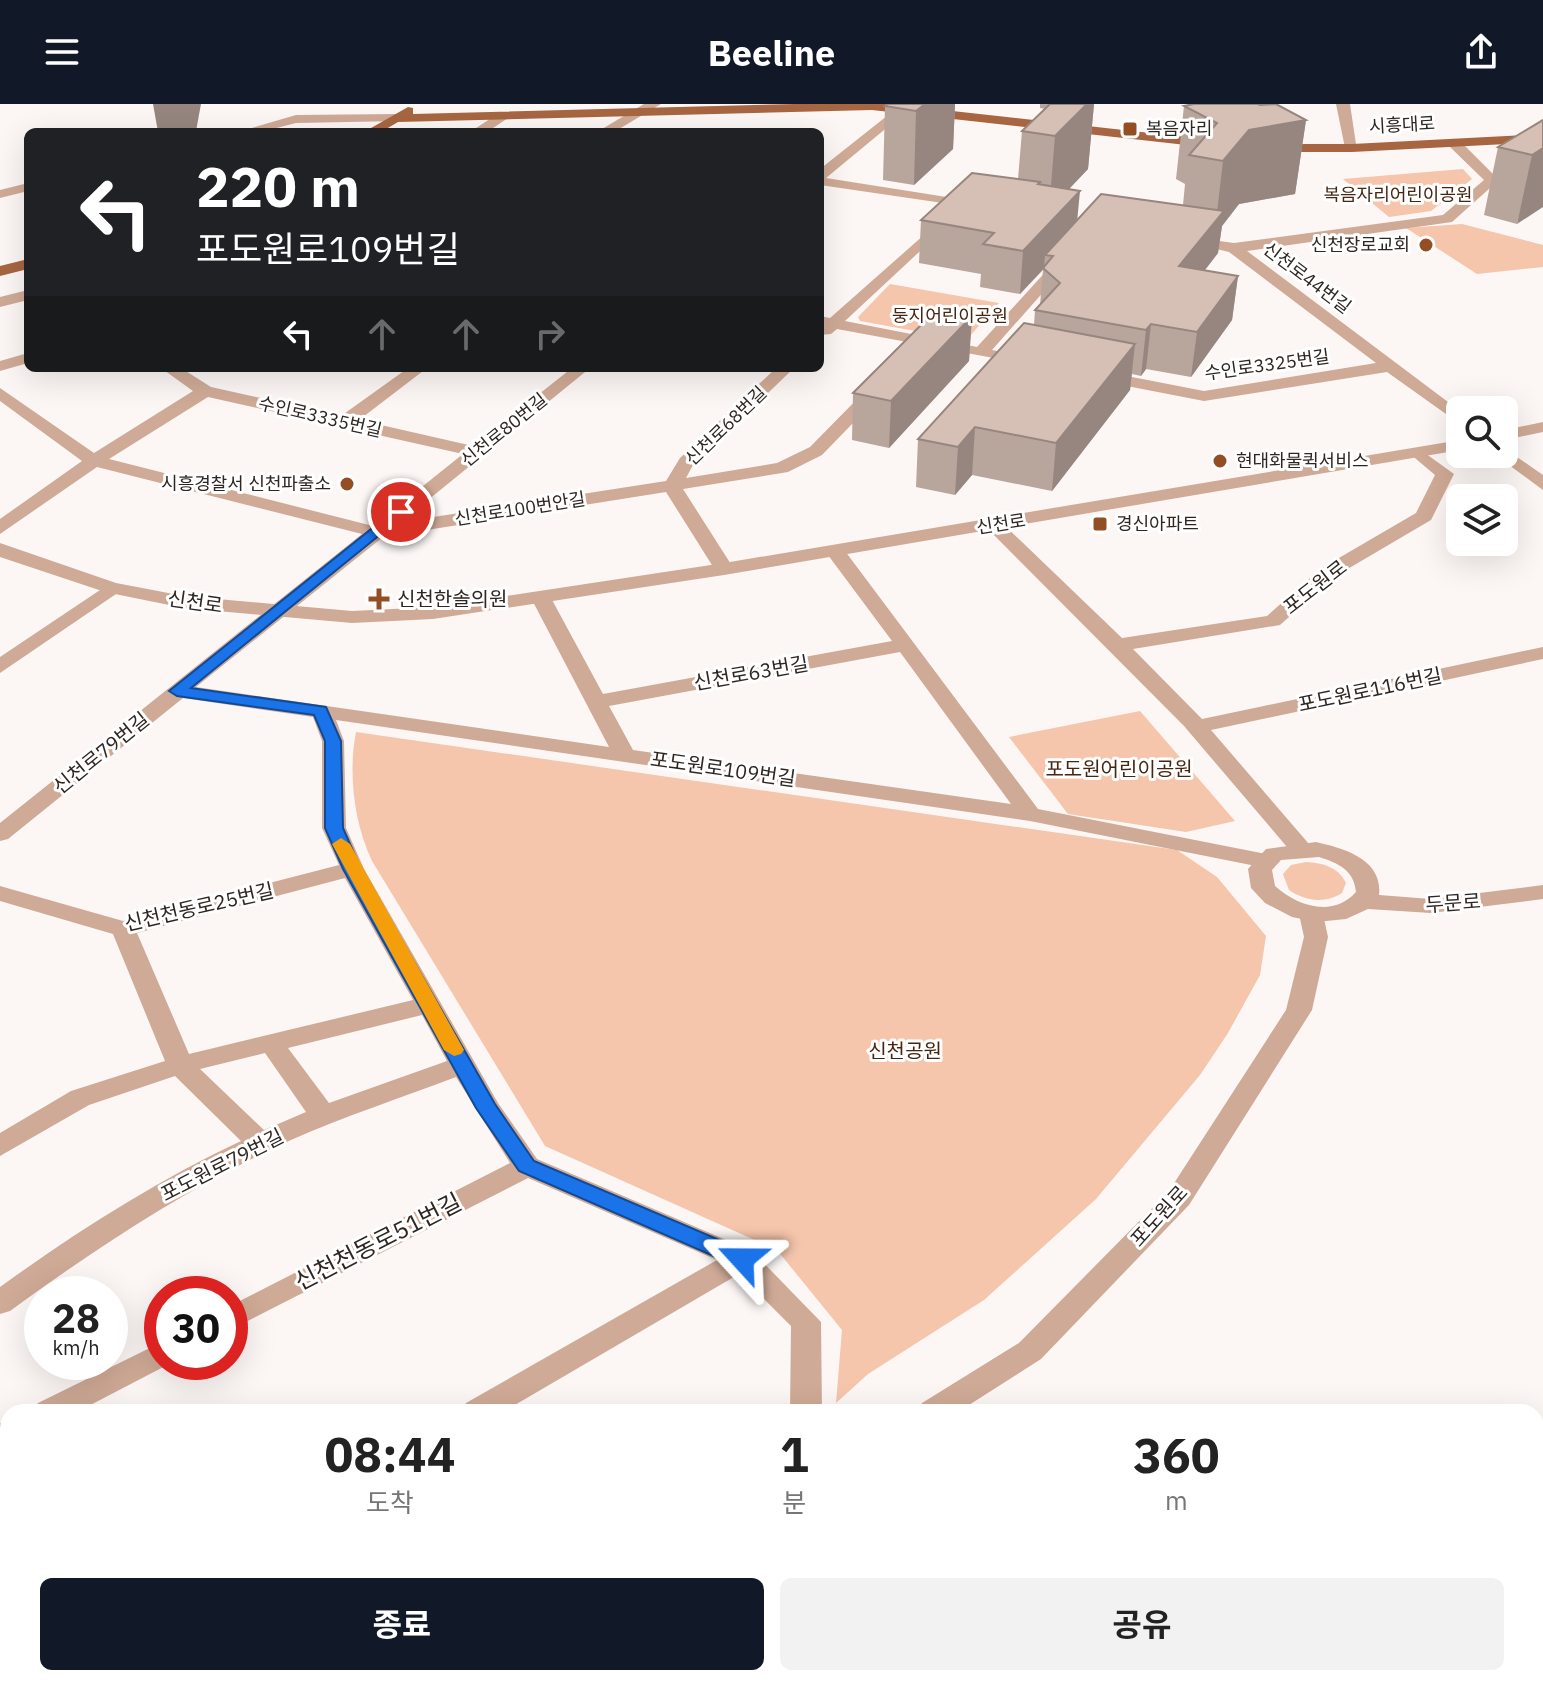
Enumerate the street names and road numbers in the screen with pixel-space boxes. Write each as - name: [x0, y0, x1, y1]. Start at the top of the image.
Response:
- street label: 시흥대로: [1368, 111, 1436, 138]
- street label: 신천로44번길: [1259, 237, 1356, 318]
- street label: 수인로3325번길: [1203, 344, 1331, 385]
- street label: 신천로68번길: [680, 381, 771, 470]
- street label: 신천로80번길: [456, 388, 551, 471]
- street label: 수인로3335번길: [256, 391, 384, 442]
- street label: 신천로100번안길: [453, 487, 587, 530]
- street label: 신천로: [975, 508, 1027, 539]
- street label: 포도원로: [1277, 553, 1352, 620]
- street label: 신천로: [166, 584, 224, 619]
- street label: 신천로63번길: [691, 649, 810, 696]
- street label: 포도원로116번길: [1295, 661, 1444, 718]
- street label: 신천로79번길: [47, 706, 154, 800]
- street label: 포도원로109번길: [649, 745, 797, 792]
- street label: 신천천동로25번길: [121, 876, 276, 937]
- street label: 두문로: [1424, 887, 1481, 918]
- street label: 포도원로79번길: [156, 1122, 288, 1207]
- street label: 포도원로: [1124, 1179, 1193, 1252]
- street label: 신천천동로51번길: [289, 1185, 467, 1297]

